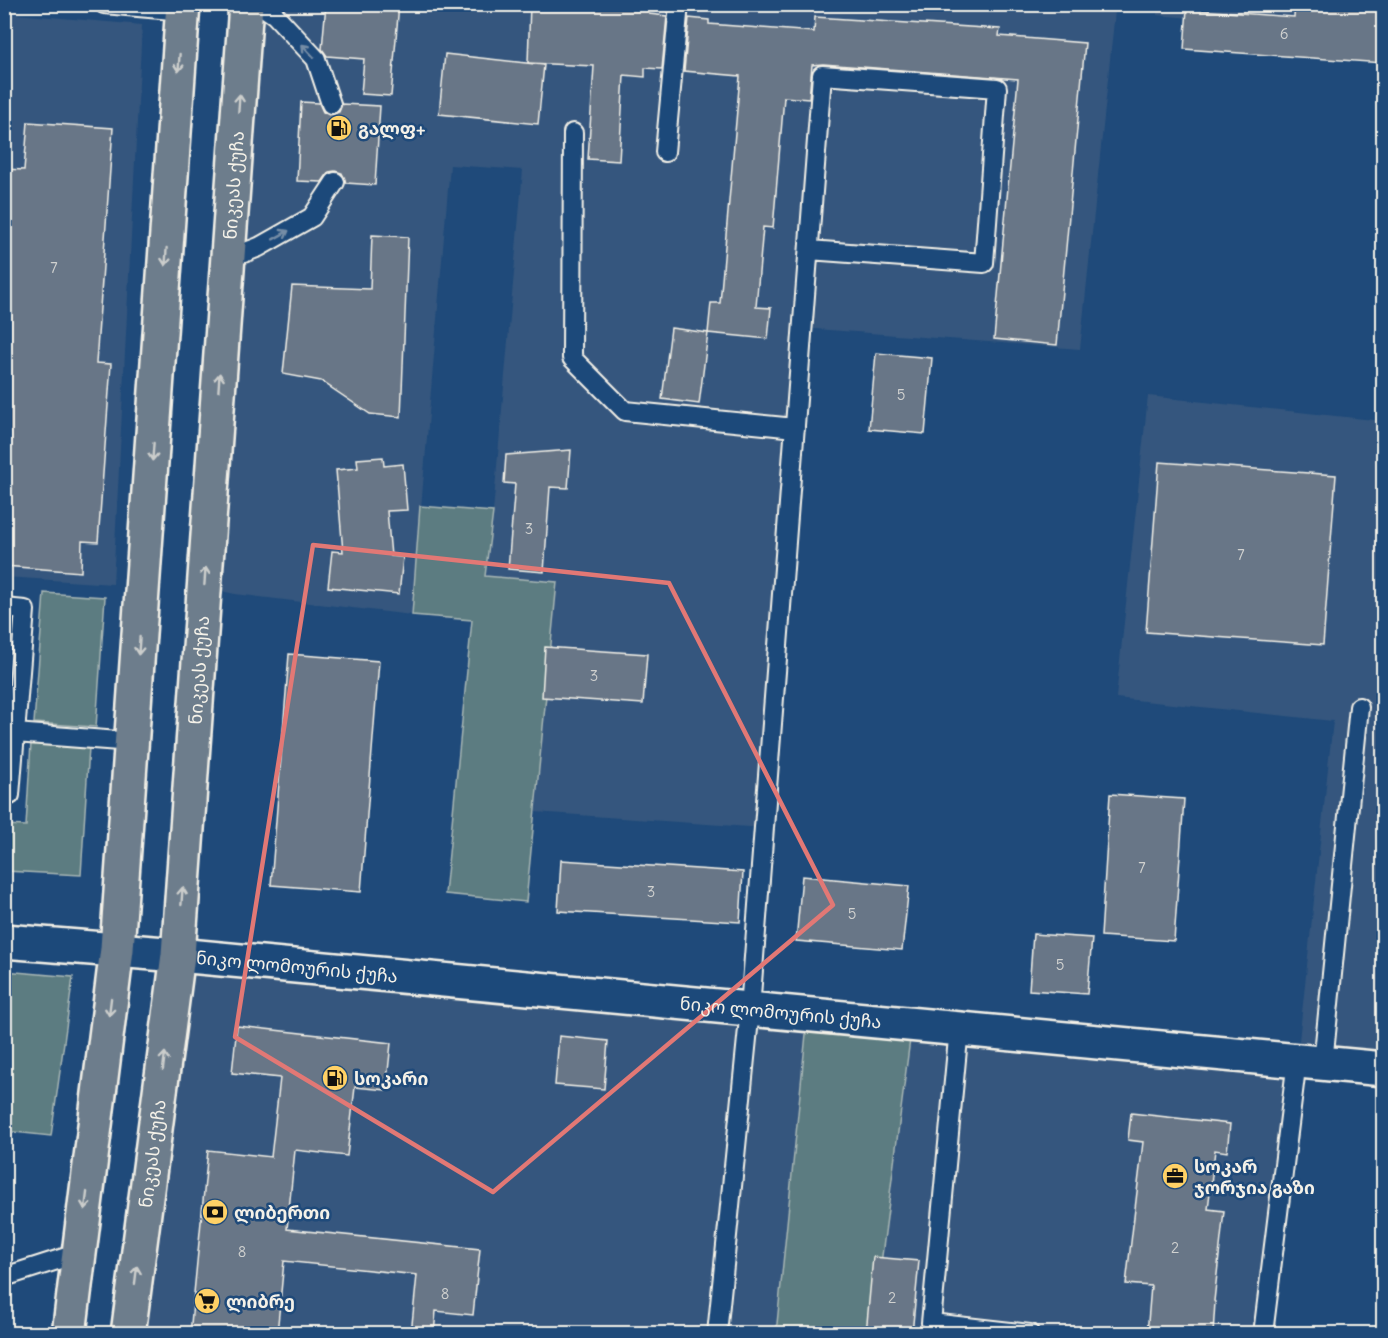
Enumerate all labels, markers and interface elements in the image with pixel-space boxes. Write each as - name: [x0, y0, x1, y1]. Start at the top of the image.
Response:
- house number: 6: [1280, 24, 1288, 43]
- one-way arrow: [301, 43, 315, 58]
- one-way arrow: [174, 52, 185, 72]
- one-way arrow: [234, 94, 245, 114]
- fuel station icon: გალფ+: [324, 113, 354, 143]
- place label: გალფ+: [358, 117, 426, 140]
- street label: ნიკეას ქუჩა: [218, 130, 248, 240]
- one-way arrow: [272, 229, 289, 241]
- one-way arrow: [161, 247, 172, 267]
- house number: 7: [50, 258, 58, 277]
- one-way arrow: [214, 372, 225, 392]
- house number: 5: [897, 385, 905, 404]
- one-way arrow: [147, 441, 158, 461]
- house number: 3: [525, 519, 533, 538]
- house number: 7: [1237, 545, 1245, 564]
- one-way arrow: [200, 567, 211, 587]
- street label: ნიკეას ქუჩა: [183, 615, 214, 725]
- one-way arrow: [133, 636, 144, 656]
- house number: 3: [590, 666, 598, 685]
- house number: 7: [1138, 858, 1146, 877]
- house number: 3: [647, 882, 655, 901]
- one-way arrow: [177, 887, 188, 907]
- house number: 5: [848, 904, 856, 923]
- street label: ნიკო ლომოურის ქუჩა: [195, 945, 399, 987]
- house number: 5: [1056, 955, 1064, 974]
- street label: ნიკო ლომოურის ქუჩა: [679, 991, 883, 1033]
- one-way arrow: [104, 997, 115, 1017]
- one-way arrow: [158, 1052, 169, 1072]
- fuel station icon: სოკარი: [320, 1063, 350, 1093]
- place label: სოკარი: [354, 1067, 428, 1090]
- street label: ნიკეას ქუჩა: [133, 1098, 170, 1209]
- place label: სოკარ ჯორჯია გაზი: [1194, 1155, 1315, 1199]
- office icon: სოკარ ჯორჯია გაზი: [1160, 1161, 1190, 1191]
- one-way arrow: [80, 1190, 91, 1210]
- bank icon: ლიბერთი: [200, 1197, 230, 1227]
- place label: ლიბერთი: [234, 1201, 330, 1224]
- house number: 2: [1171, 1238, 1179, 1257]
- house number: 8: [238, 1242, 246, 1261]
- one-way arrow: [130, 1266, 141, 1286]
- house number: 8: [441, 1284, 449, 1303]
- supermarket icon: ლიბრე: [192, 1286, 222, 1316]
- house number: 2: [888, 1288, 896, 1307]
- place label: ლიბრე: [226, 1290, 295, 1313]

